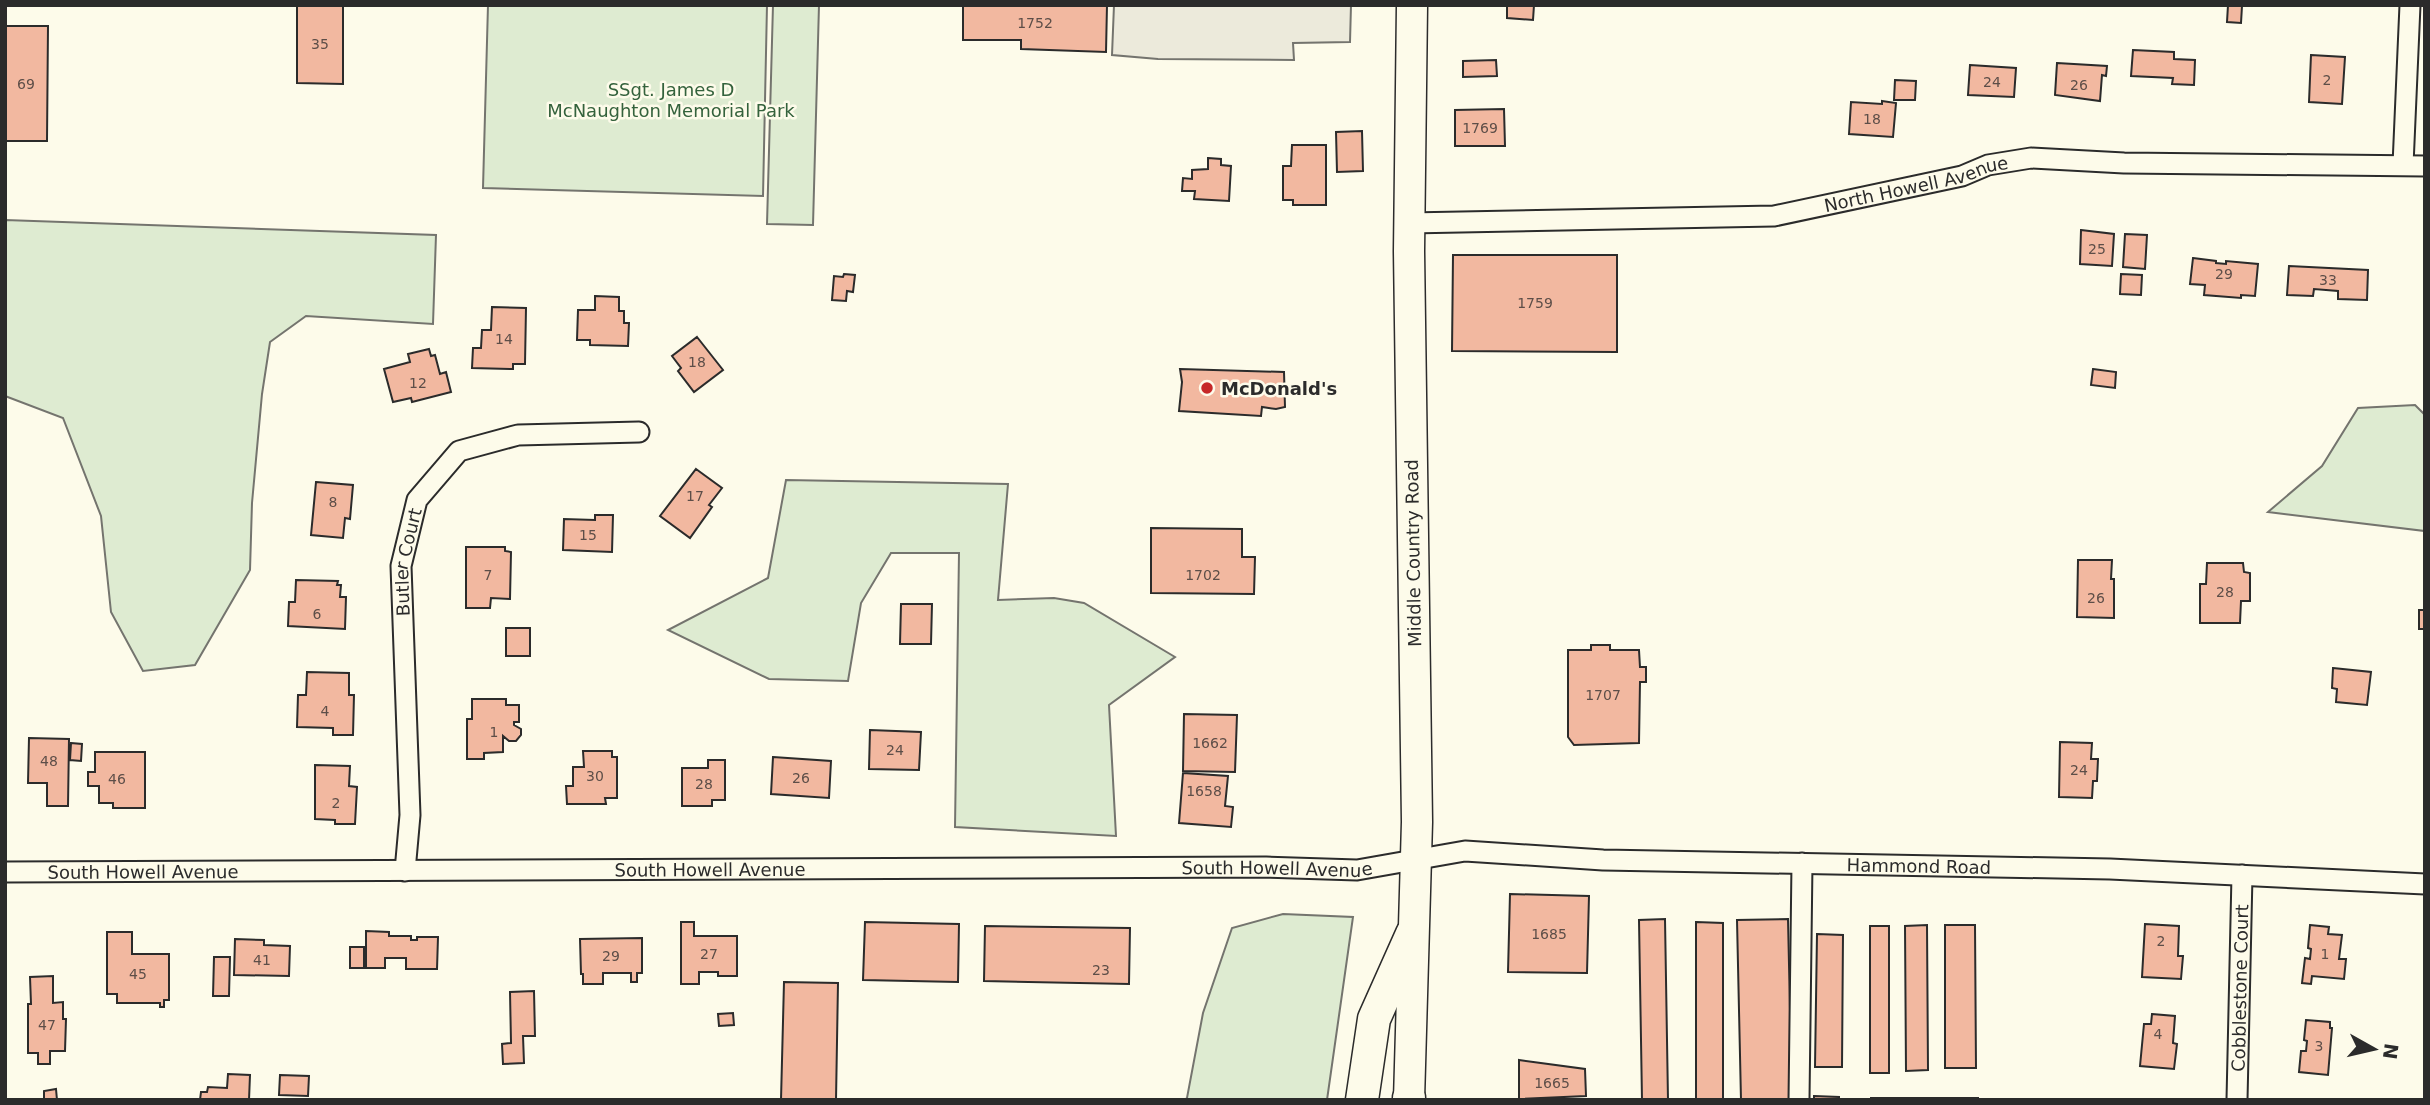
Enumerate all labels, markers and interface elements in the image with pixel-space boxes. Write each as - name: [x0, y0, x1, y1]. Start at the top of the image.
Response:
- house number: 1752: [1017, 15, 1053, 31]
- house number: 35: [311, 36, 329, 52]
- house number: 2: [2323, 72, 2331, 88]
- house number: 24: [1983, 74, 2001, 90]
- house number: 69: [17, 76, 35, 92]
- house number: 26: [2070, 77, 2088, 93]
- park label: SSgt. James D McNaughton Memorial Park: [547, 79, 795, 121]
- house number: 18: [1863, 111, 1881, 127]
- house number: 1769: [1462, 120, 1498, 136]
- street label: North Howell Avenue: [1822, 151, 2010, 216]
- house number: 25: [2088, 241, 2106, 257]
- house number: 29: [2215, 266, 2233, 282]
- house number: 33: [2319, 272, 2337, 288]
- house number: 1759: [1517, 295, 1553, 311]
- house number: 14: [495, 331, 513, 347]
- house number: 18: [688, 354, 706, 370]
- house number: 12: [409, 375, 427, 391]
- place label: McDonald's: [1221, 378, 1337, 399]
- marker: McDonald's: [1199, 380, 1215, 396]
- street label: Middle Country Road: [1401, 459, 1425, 647]
- house number: 17: [686, 488, 704, 504]
- house number: 8: [329, 494, 337, 510]
- street label: Butler Court: [390, 506, 425, 617]
- house number: 15: [579, 527, 597, 543]
- house number: 7: [484, 567, 492, 583]
- house number: 1702: [1185, 567, 1221, 583]
- house number: 28: [2216, 584, 2234, 600]
- house number: 26: [2087, 590, 2105, 606]
- house number: 6: [313, 606, 322, 622]
- house number: 1707: [1585, 687, 1621, 703]
- house number: 4: [321, 703, 330, 719]
- house number: 1: [490, 724, 498, 740]
- house number: 1662: [1192, 735, 1228, 751]
- house number: 24: [886, 742, 904, 758]
- house number: 48: [40, 753, 58, 769]
- house number: 24: [2070, 762, 2088, 778]
- house number: 30: [586, 768, 604, 784]
- house number: 26: [792, 770, 810, 786]
- house number: 46: [108, 771, 126, 787]
- house number: 28: [695, 776, 713, 792]
- house number: 1658: [1186, 783, 1222, 799]
- house number: 2: [332, 795, 340, 811]
- street label: Hammond Road: [1847, 854, 1991, 877]
- street label: South Howell Avenue: [1181, 856, 1374, 881]
- street label: South Howell Avenue: [614, 858, 806, 880]
- street label: South Howell Avenue: [47, 861, 239, 882]
- street label: Cobblestone Court: [2227, 904, 2252, 1072]
- house number: 1685: [1531, 926, 1567, 942]
- house number: 2: [2157, 933, 2165, 949]
- house number: 27: [700, 946, 718, 962]
- house number: 1: [2321, 946, 2329, 962]
- house number: 29: [602, 948, 620, 964]
- house number: 41: [253, 952, 271, 968]
- house number: 23: [1092, 962, 1110, 978]
- house number: 45: [129, 966, 147, 982]
- north arrow: [2339, 1014, 2409, 1084]
- house number: 47: [38, 1017, 56, 1033]
- house number: 4: [2154, 1026, 2163, 1042]
- house number: 3: [2315, 1038, 2323, 1054]
- text: N: [2379, 1042, 2403, 1061]
- house number: 1665: [1534, 1075, 1570, 1091]

